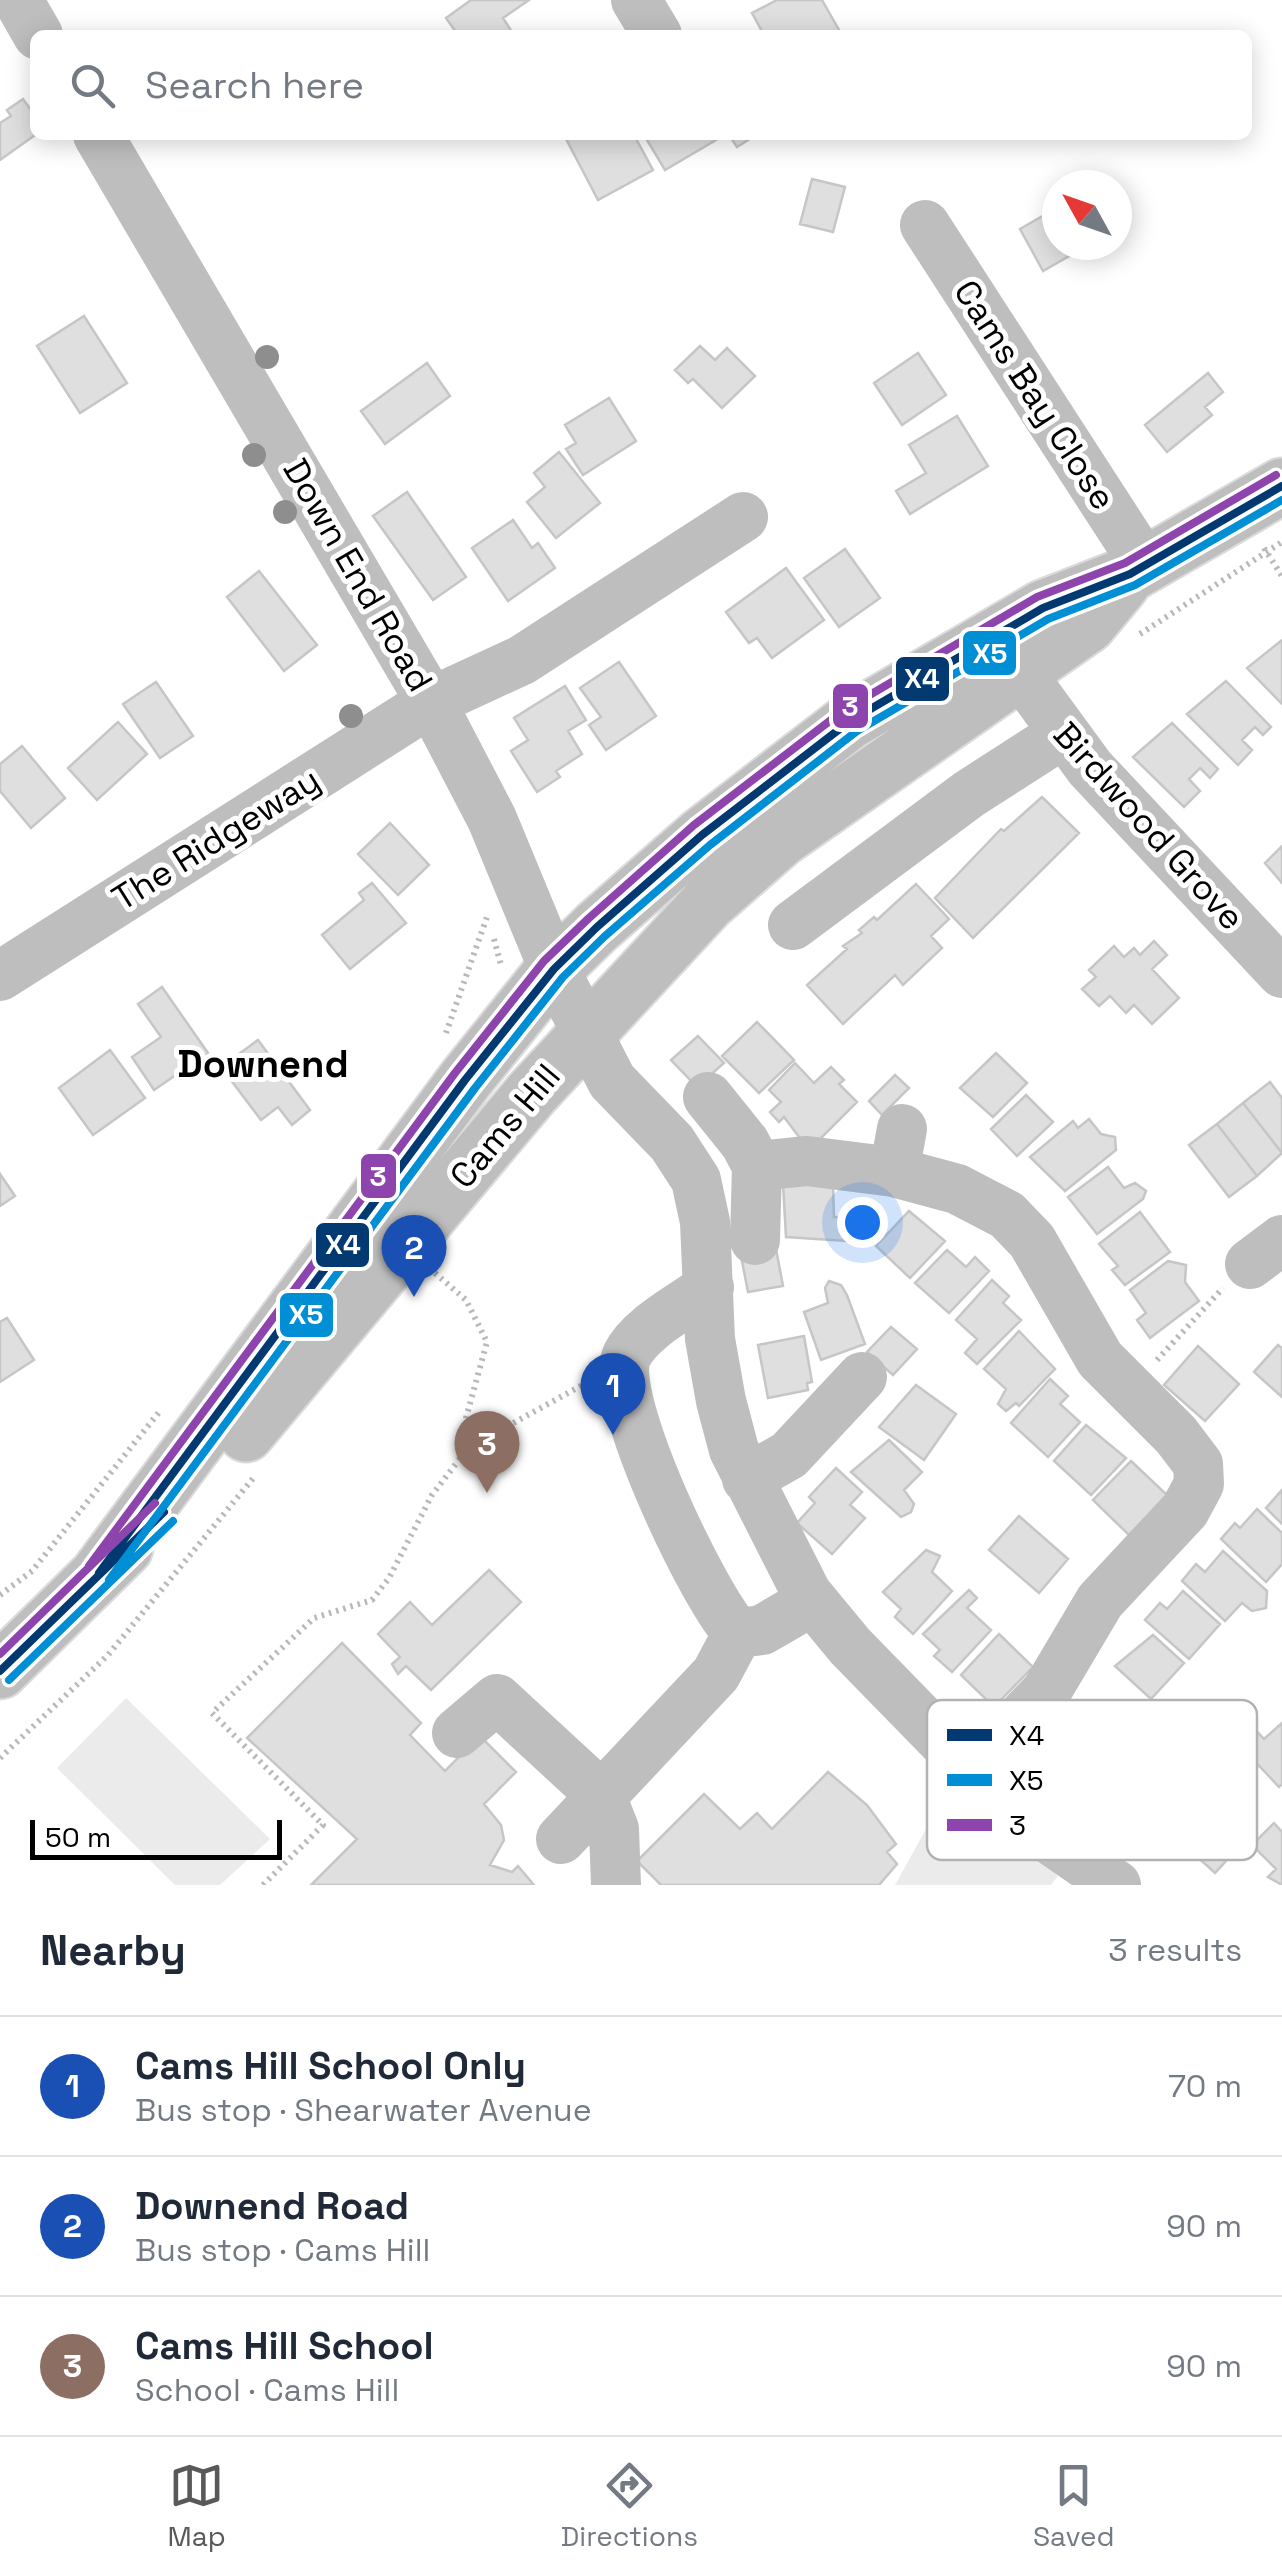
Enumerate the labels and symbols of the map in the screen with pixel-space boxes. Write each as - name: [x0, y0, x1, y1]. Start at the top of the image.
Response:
- north arrow: [1042, 170, 1132, 260]
- street label: Cams Bay Close: [944, 272, 1126, 518]
- street label: Down End Road: [274, 451, 442, 699]
- line badge: X5: [961, 629, 1018, 677]
- text: X5: [973, 635, 1007, 671]
- line badge: X4: [894, 655, 951, 703]
- text: X4: [904, 660, 940, 696]
- line badge: 3: [831, 682, 870, 730]
- text: 3: [841, 688, 859, 724]
- street label: Birdwood Grove: [1044, 713, 1254, 939]
- street label: The Ridgeway: [104, 758, 328, 920]
- district label: Downend: [177, 1040, 349, 1088]
- street label: Cams Hill: [440, 1055, 570, 1197]
- line badge: 3: [359, 1152, 398, 1200]
- text: 3: [369, 1158, 387, 1194]
- your location: [837, 1197, 888, 1248]
- pin: 2: [382, 1214, 446, 1297]
- line badge: X4: [314, 1221, 371, 1269]
- text: X4: [325, 1226, 361, 1262]
- line badge: X5: [278, 1291, 335, 1339]
- text: X5: [289, 1296, 323, 1332]
- pin: 1: [580, 1352, 646, 1435]
- pin: 3: [454, 1410, 520, 1493]
- legend: [927, 1700, 1257, 1860]
- text: X4: [1009, 1717, 1044, 1753]
- text: X5: [1009, 1762, 1044, 1798]
- text: 3: [1009, 1807, 1026, 1843]
- scale bar: [30, 1815, 282, 1860]

